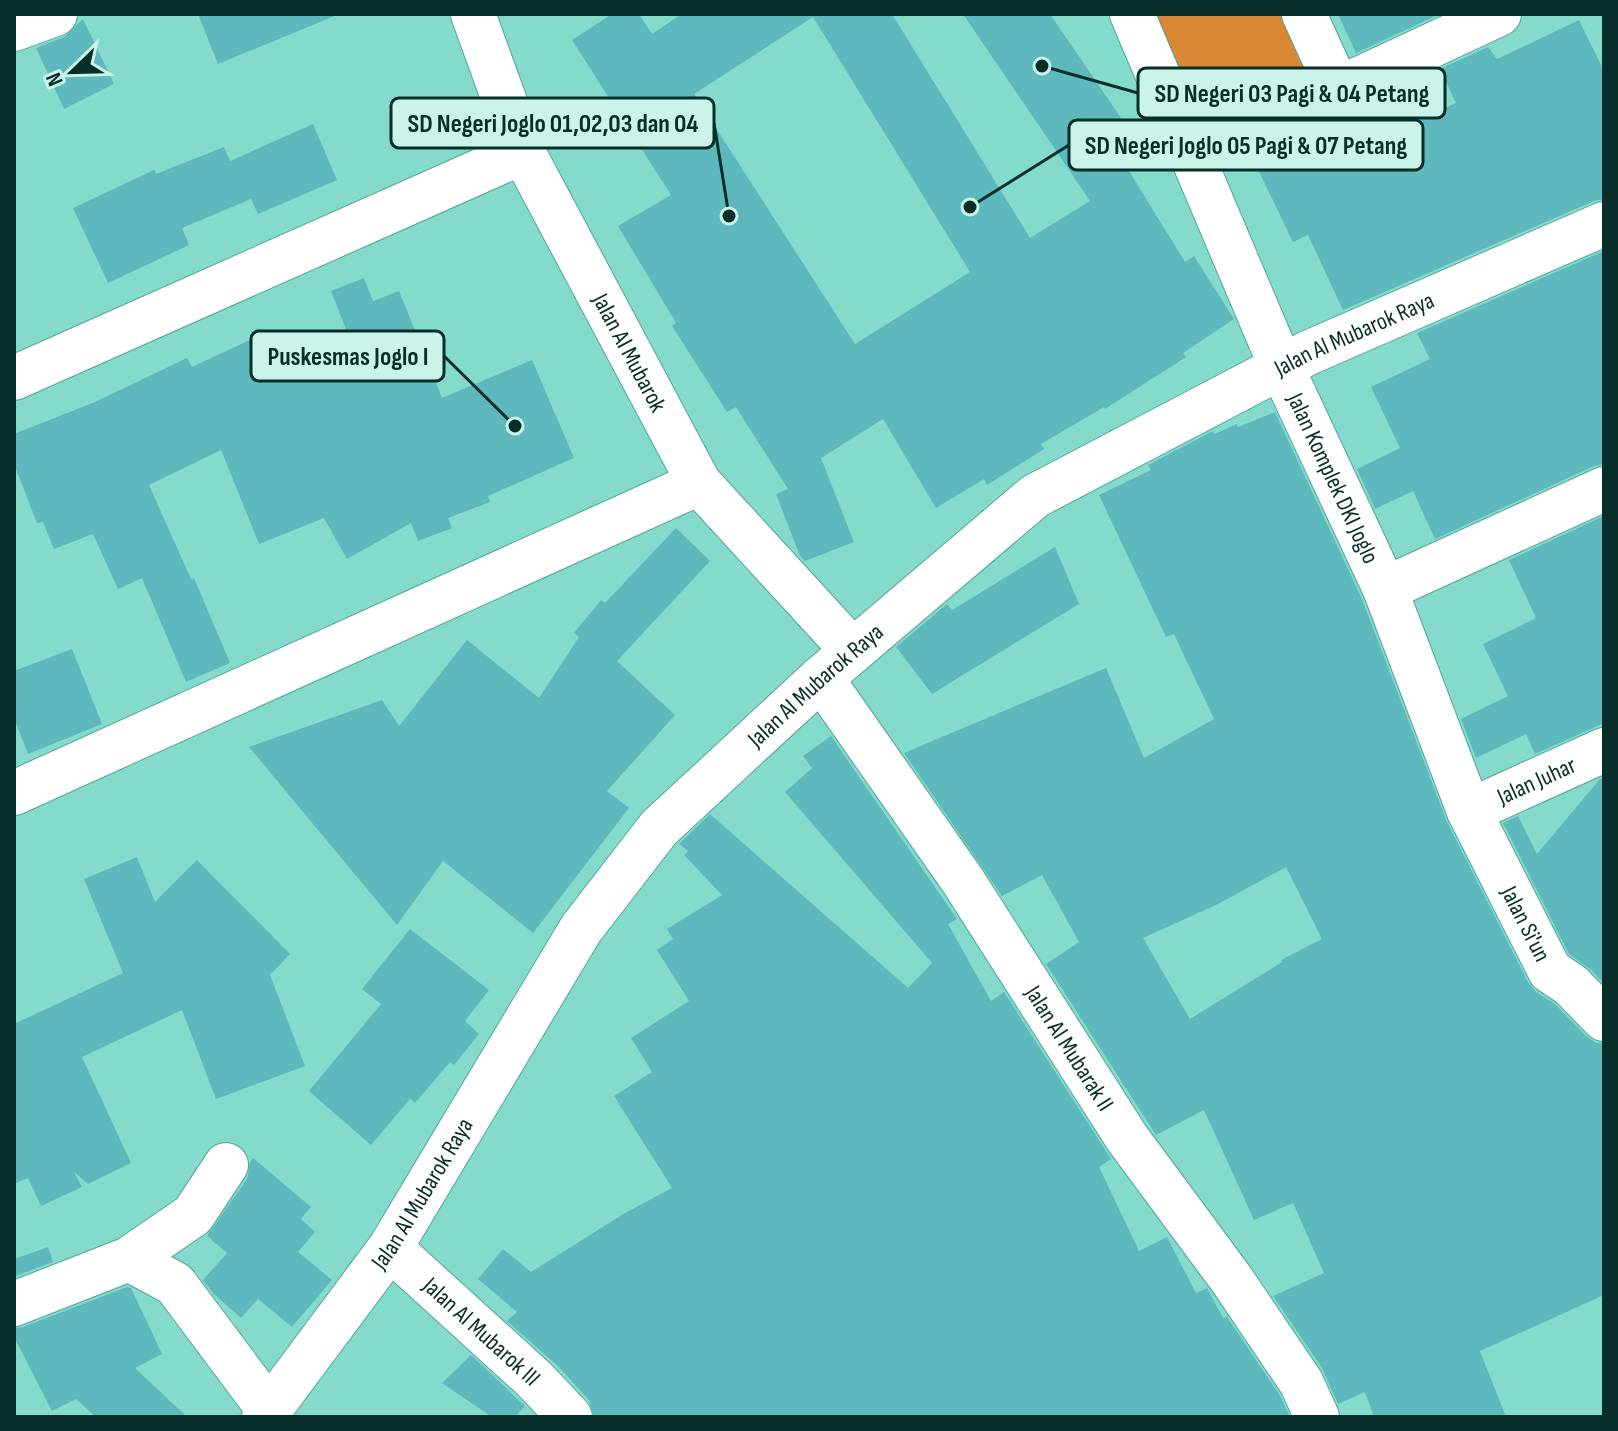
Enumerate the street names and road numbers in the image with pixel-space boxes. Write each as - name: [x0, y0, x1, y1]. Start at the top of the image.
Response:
- street label: Jalan Al Mubarok Raya: [1268, 285, 1438, 383]
- street label: Jalan Al Mubarok: [586, 288, 673, 417]
- street label: Jalan Komplek DKI Joglo: [1281, 387, 1386, 568]
- street label: Jalan Al Mubarok Raya: [741, 617, 889, 754]
- street label: Jalan Juhar: [1492, 750, 1581, 811]
- street label: Jalan Si'un: [1494, 880, 1557, 966]
- street label: Jalan Al Mubarak II: [1018, 979, 1120, 1116]
- street label: Jalan Al Mubarok Raya: [364, 1113, 479, 1276]
- street label: Jalan Al Mubarok III: [416, 1270, 547, 1392]

